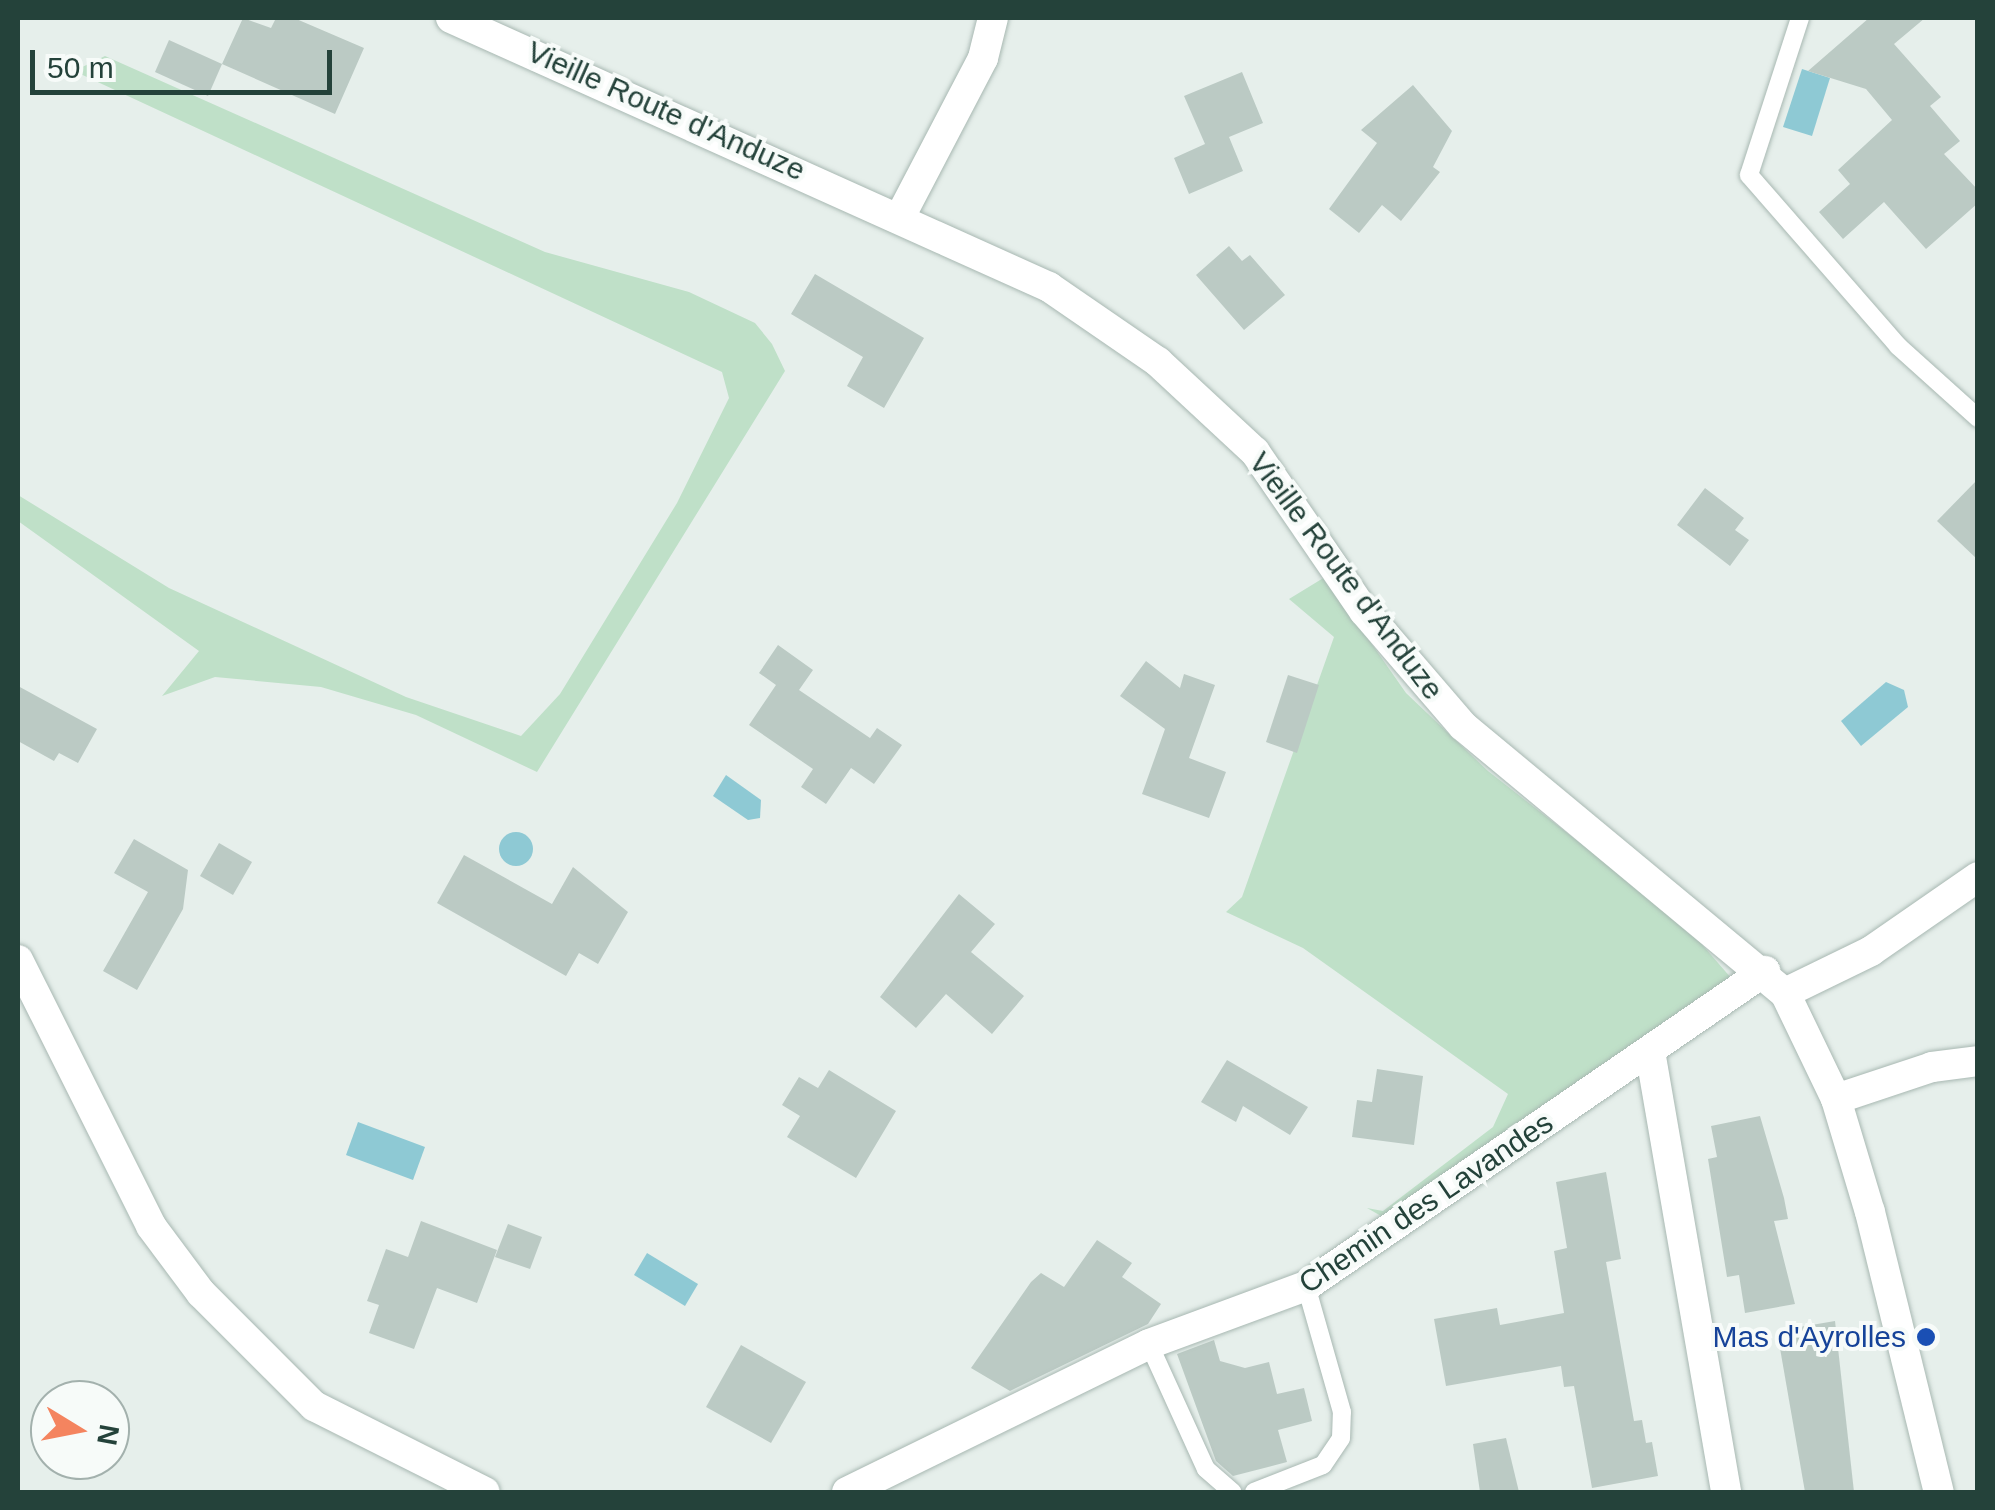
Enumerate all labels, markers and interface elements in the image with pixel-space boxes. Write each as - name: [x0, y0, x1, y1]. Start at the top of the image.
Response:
- scale bar: [35, 30, 338, 92]
- street label: Vieille Route d'Anduze: [521, 33, 811, 189]
- text: 50 m: [47, 51, 114, 84]
- street label: Vieille Route d'Anduze: [1241, 445, 1451, 707]
- street label: Chemin des Lavandes: [1292, 1105, 1560, 1301]
- place label: Mas d'Ayrolles: [1712, 1319, 1906, 1355]
- marker: Mas d'Ayrolles: [1915, 1326, 1937, 1348]
- north arrow: [30, 1380, 130, 1480]
- text: N: [91, 1422, 125, 1448]

